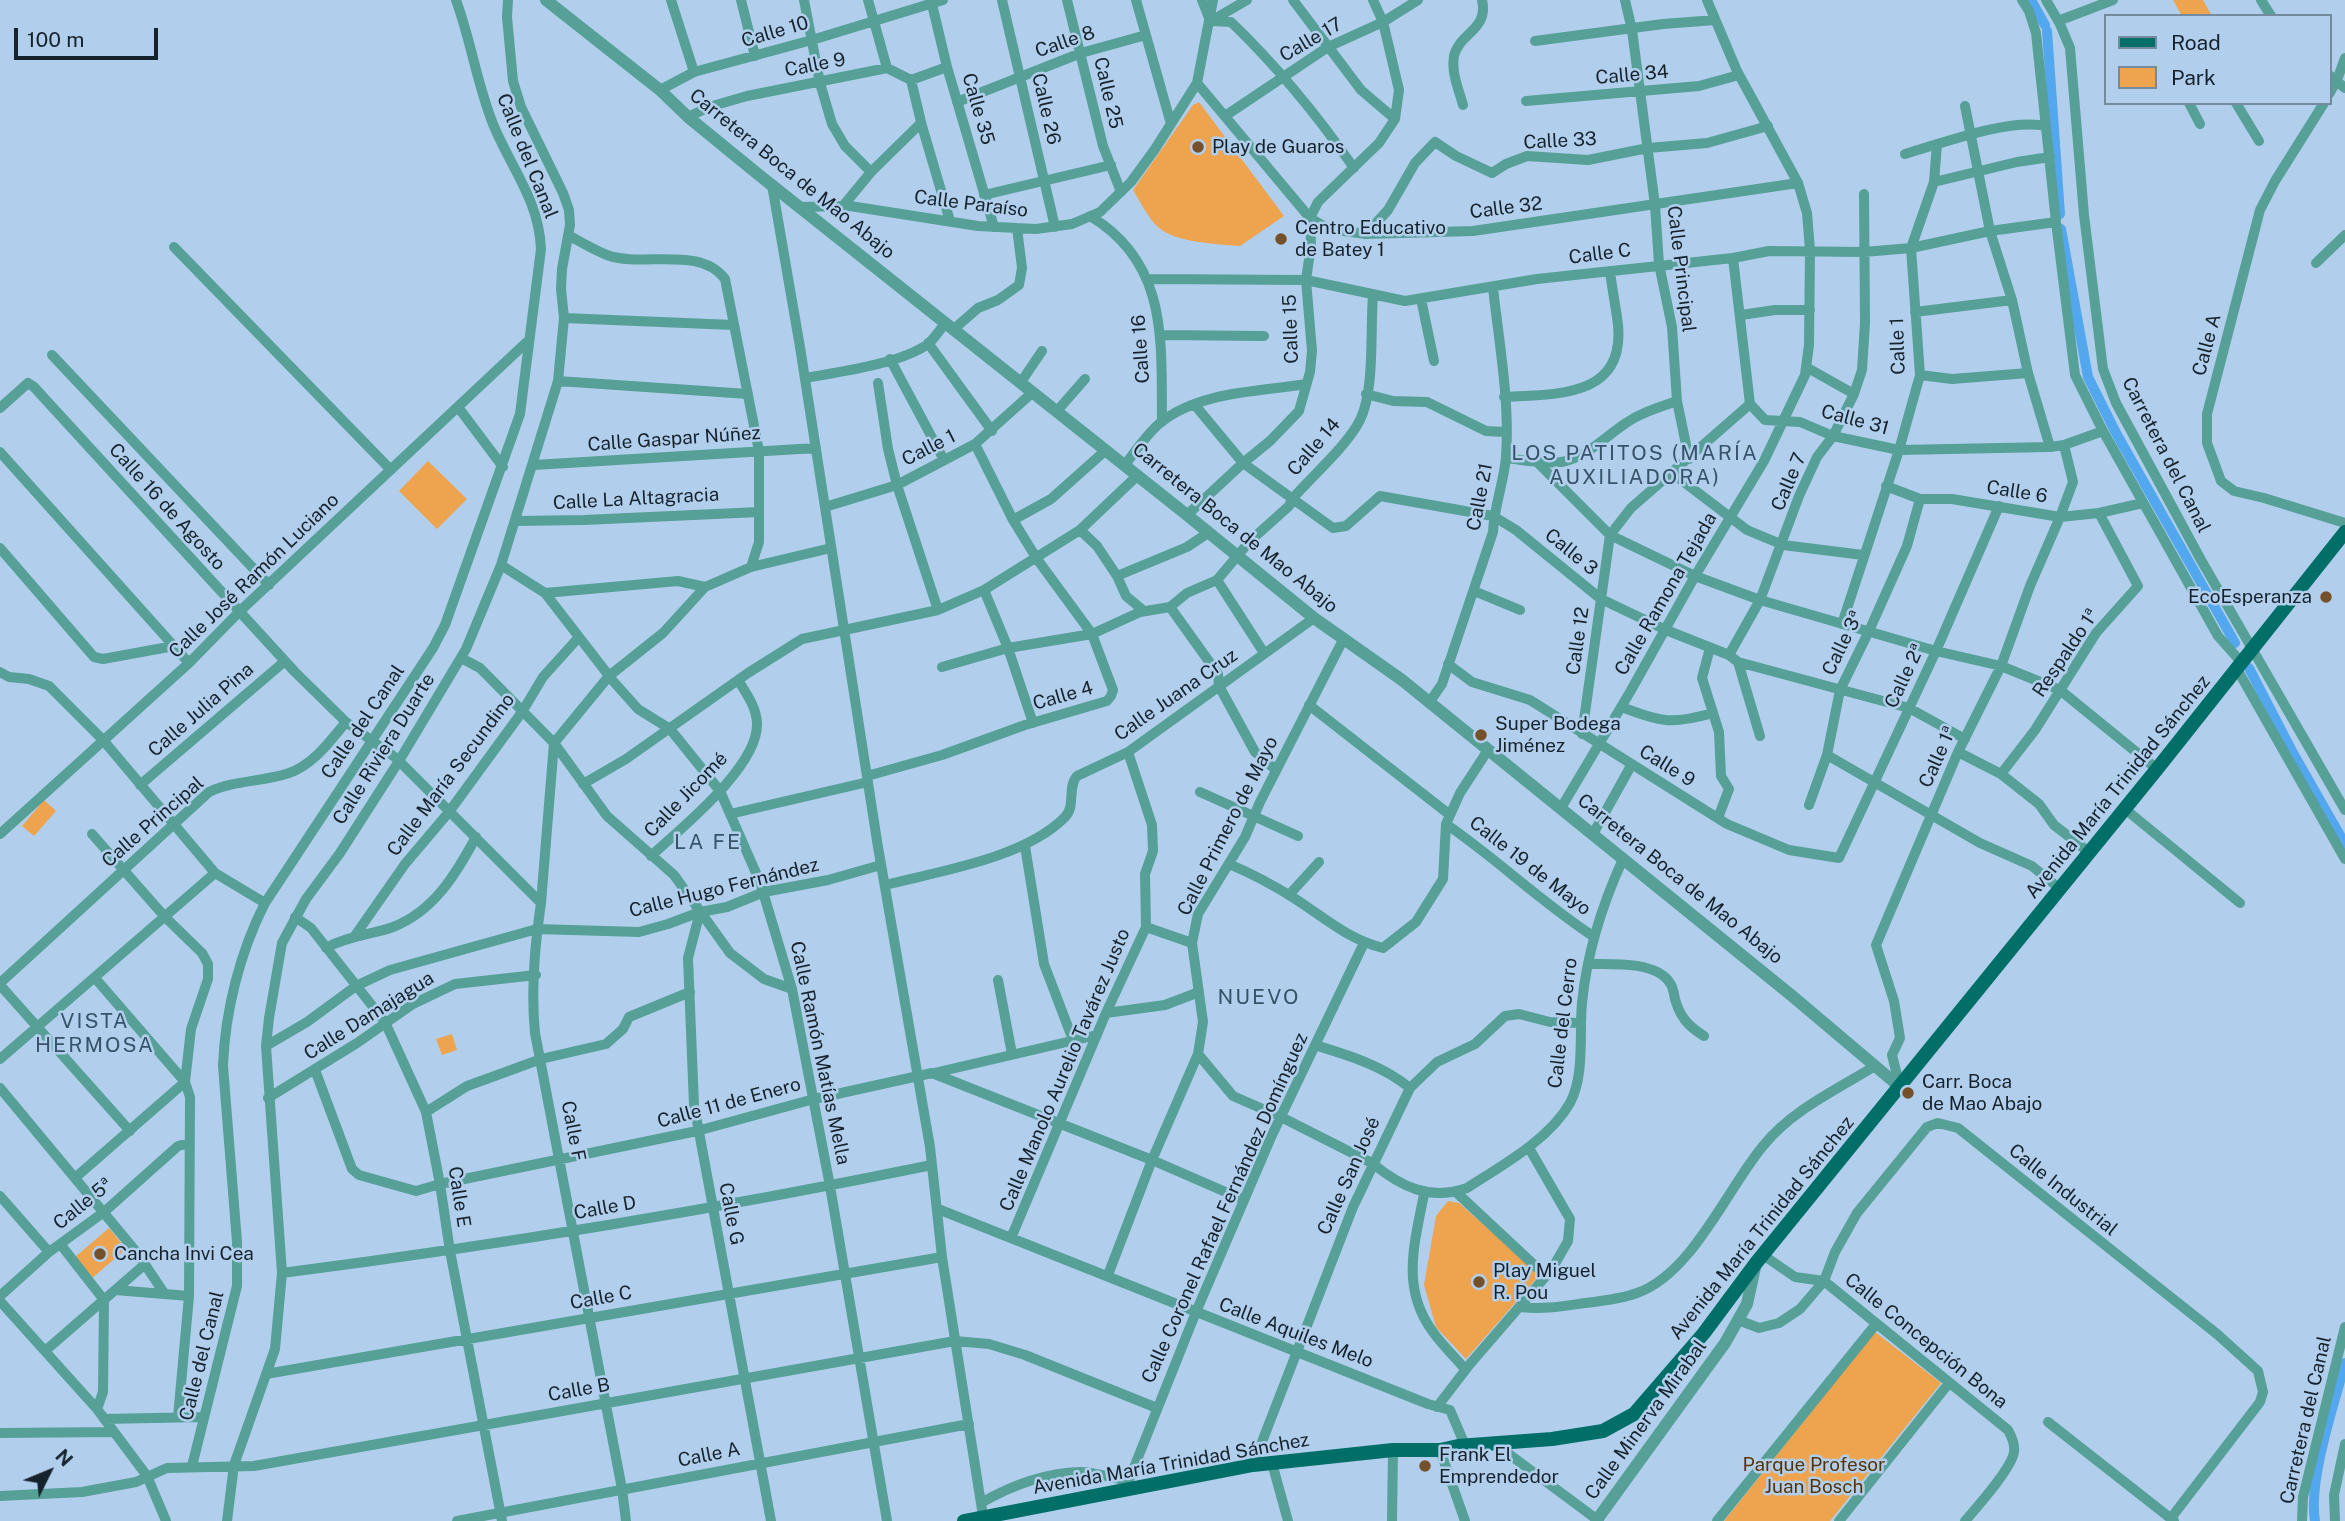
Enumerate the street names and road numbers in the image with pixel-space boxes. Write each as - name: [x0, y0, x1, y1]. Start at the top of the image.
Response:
- street label: Calle 10: [739, 12, 811, 52]
- street label: Calle 17: [1276, 13, 1346, 67]
- street label: Calle 8: [1032, 21, 1098, 63]
- street label: Calle 9: [783, 48, 847, 82]
- street label: Calle 25: [1089, 55, 1127, 131]
- street label: Calle 34: [1594, 60, 1670, 90]
- street label: Calle 35: [957, 70, 999, 148]
- street label: Calle 26: [1027, 71, 1065, 147]
- street label: Carretera Boca de Mao Abajo: [685, 84, 899, 264]
- street label: Calle del Canal: [492, 90, 562, 222]
- street label: Calle 33: [1523, 128, 1597, 154]
- street label: Calle Paraíso: [913, 186, 1029, 222]
- street label: Calle 32: [1468, 192, 1544, 224]
- street label: Calle Principal: [1662, 204, 1700, 334]
- street label: Calle C: [1568, 239, 1632, 269]
- street label: Calle 15: [1278, 294, 1304, 364]
- street label: Calle A: [2188, 312, 2226, 378]
- street label: Calle 16: [1127, 314, 1155, 384]
- street label: Calle 1: [1886, 317, 1910, 375]
- street label: Carretera del Canal: [2117, 373, 2215, 537]
- street label: Calle 31: [1819, 400, 1891, 440]
- street label: Calle 14: [1283, 413, 1345, 481]
- street label: Calle Gaspar Núñez: [587, 422, 761, 456]
- street label: Calle 1: [898, 425, 960, 471]
- street label: Carretera Boca de Mao Abajo: [1128, 438, 1342, 618]
- street label: Calle 16 de Agosto: [104, 439, 230, 575]
- street label: Calle 7: [1767, 449, 1811, 515]
- street label: Calle 21: [1462, 461, 1498, 533]
- street label: Calle 6: [1985, 476, 2049, 508]
- street label: Calle La Altagracia: [552, 483, 720, 515]
- street label: Calle José Ramón Luciano: [164, 489, 344, 663]
- street label: Calle Ramona Tejada: [1610, 509, 1722, 679]
- street label: Calle 3: [1540, 524, 1602, 580]
- street label: Respaldo 1ª: [2028, 604, 2104, 702]
- street label: Calle 12: [1562, 605, 1594, 677]
- street label: Calle 3ª: [1818, 607, 1868, 679]
- street label: Calle 2ª: [1880, 640, 1930, 712]
- street label: Calle Juana Cruz: [1110, 644, 1242, 746]
- street label: Calle Julia Pina: [144, 658, 258, 762]
- street label: Calle del Canal: [316, 661, 410, 783]
- street label: Calle Riviera Duarte: [328, 669, 440, 829]
- street label: Avenida María Trinidad Sánchez: [2021, 671, 2215, 903]
- street label: Calle 4: [1030, 677, 1096, 715]
- street label: Calle María Secundino: [382, 689, 520, 861]
- street label: Calle 1ª: [1914, 723, 1962, 791]
- street label: Calle Primero de Mayo: [1173, 733, 1283, 919]
- street label: Calle 9: [1635, 740, 1699, 792]
- street label: Calle Jicomé: [640, 748, 732, 842]
- street label: Calle Principal: [97, 772, 209, 872]
- street label: Carretera Boca de Mao Abajo: [1573, 789, 1787, 969]
- street label: Calle 19 de Mayo: [1465, 811, 1595, 921]
- street label: Calle Hugo Fernández: [627, 853, 821, 923]
- street label: Calle Manolo Aurelio Tavárez Justo: [995, 925, 1135, 1215]
- street label: Calle Ramón Matías Mella: [785, 939, 855, 1167]
- street label: Calle del Cerro: [1544, 956, 1582, 1090]
- street label: Calle Damajagua: [300, 967, 438, 1065]
- street label: Calle Coronel Rafael Fernández Domínguez: [1137, 1029, 1313, 1387]
- street label: Calle 11 de Enero: [655, 1073, 803, 1133]
- street label: Calle F: [556, 1099, 590, 1163]
- street label: Avenida María Trinidad Sánchez: [1665, 1112, 1859, 1344]
- street label: Calle San José: [1313, 1113, 1385, 1239]
- street label: Calle Industrial: [2004, 1139, 2122, 1241]
- street label: Calle E: [443, 1165, 475, 1229]
- street label: Calle 5ª: [49, 1173, 117, 1235]
- street label: Calle G: [714, 1181, 748, 1247]
- street label: Calle D: [572, 1191, 638, 1225]
- street label: Calle Concepción Bona: [1840, 1268, 2012, 1414]
- street label: Calle C: [568, 1281, 634, 1315]
- street label: Calle del Canal: [175, 1289, 229, 1423]
- street label: Calle Aquiles Melo: [1215, 1293, 1377, 1373]
- street label: Carretera del Canal: [2276, 1334, 2336, 1506]
- street label: Calle Minerva Mirabal: [1580, 1336, 1712, 1504]
- street label: Calle B: [546, 1373, 612, 1407]
- street label: Avenida María Trinidad Sánchez: [1031, 1428, 1311, 1500]
- street label: Calle A: [676, 1438, 742, 1472]

